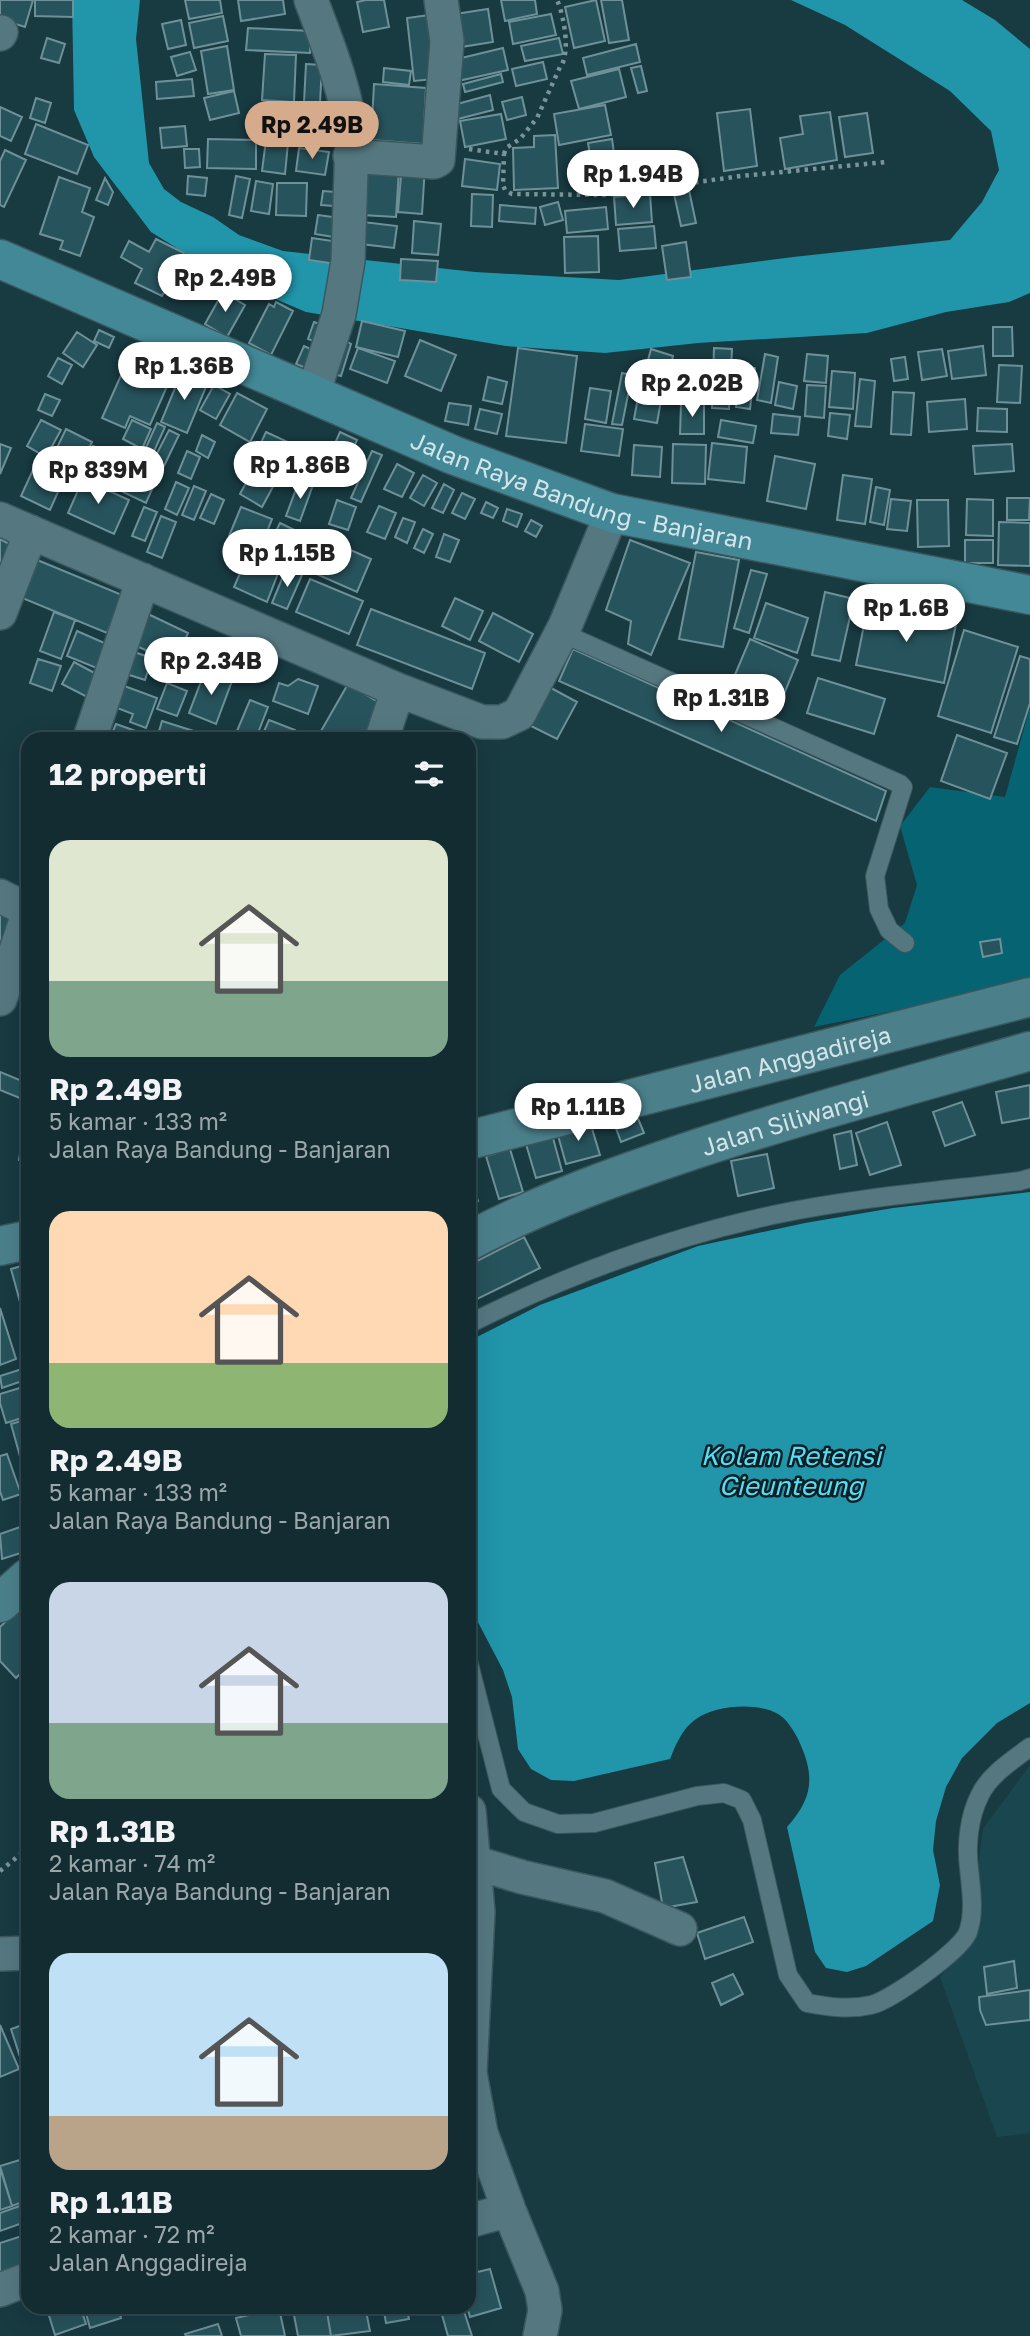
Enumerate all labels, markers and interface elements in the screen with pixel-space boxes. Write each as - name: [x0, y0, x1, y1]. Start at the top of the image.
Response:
- pin: Rp 2.49B: [240, 102, 384, 161]
- text: Rp 2.49B: [261, 110, 363, 138]
- pin: Rp 1.94B: [561, 150, 705, 210]
- text: Rp 1.94B: [583, 159, 683, 187]
- pin: Rp 2.49B: [153, 254, 297, 314]
- text: Rp 2.49B: [174, 263, 276, 291]
- pin: Rp 1.36B: [112, 342, 256, 402]
- text: Rp 1.36B: [134, 351, 234, 379]
- pin: Rp 2.02B: [620, 360, 764, 419]
- text: Rp 2.02B: [641, 368, 743, 396]
- street label: Jalan Raya Bandung - Banjaran: [407, 424, 756, 555]
- pin: Rp 1.86B: [228, 442, 372, 501]
- pin: Rp 839M: [33, 447, 163, 506]
- text: Rp 1.86B: [250, 450, 350, 478]
- text: Rp 839M: [48, 455, 148, 483]
- pin: Rp 1.15B: [215, 530, 359, 589]
- text: Rp 1.15B: [238, 538, 336, 566]
- pin: Rp 1.6B: [841, 584, 971, 644]
- text: Rp 1.6B: [863, 593, 949, 621]
- pin: Rp 2.34B: [139, 638, 283, 697]
- text: Rp 2.34B: [160, 646, 262, 674]
- pin: Rp 1.31B: [649, 674, 793, 734]
- text: Rp 1.31B: [672, 683, 770, 711]
- icon: filters: [410, 755, 448, 793]
- text: 12 properti: [49, 756, 207, 792]
- icon: home: [186, 886, 312, 1012]
- street label: Jalan Anggadireja: [686, 1019, 894, 1098]
- text: Rp 2.49B: [49, 1071, 183, 1107]
- street label: Jalan Siliwangi: [697, 1083, 872, 1161]
- pin: Rp 1.11B: [506, 1084, 650, 1143]
- text: Rp 1.11B: [531, 1092, 626, 1120]
- text: 5 kamar · 133 m²: [49, 1107, 227, 1135]
- text: Jalan Raya Bandung - Banjaran: [49, 1135, 391, 1163]
- icon: home: [186, 1257, 312, 1383]
- water label: Kolam Retensi Cieunteung: [701, 1440, 884, 1501]
- text: Rp 2.49B: [49, 1442, 183, 1478]
- text: 5 kamar · 133 m²: [49, 1478, 227, 1506]
- text: Jalan Raya Bandung - Banjaran: [49, 1506, 391, 1534]
- icon: home: [186, 1628, 312, 1754]
- text: Rp 1.31B: [49, 1813, 176, 1849]
- text: 2 kamar · 74 m²: [49, 1849, 215, 1877]
- text: Jalan Raya Bandung - Banjaran: [49, 1877, 391, 1905]
- icon: home: [186, 1999, 312, 2125]
- text: Rp 1.11B: [49, 2184, 173, 2220]
- text: 2 kamar · 72 m²: [49, 2220, 215, 2248]
- text: Jalan Anggadireja: [49, 2248, 247, 2276]

